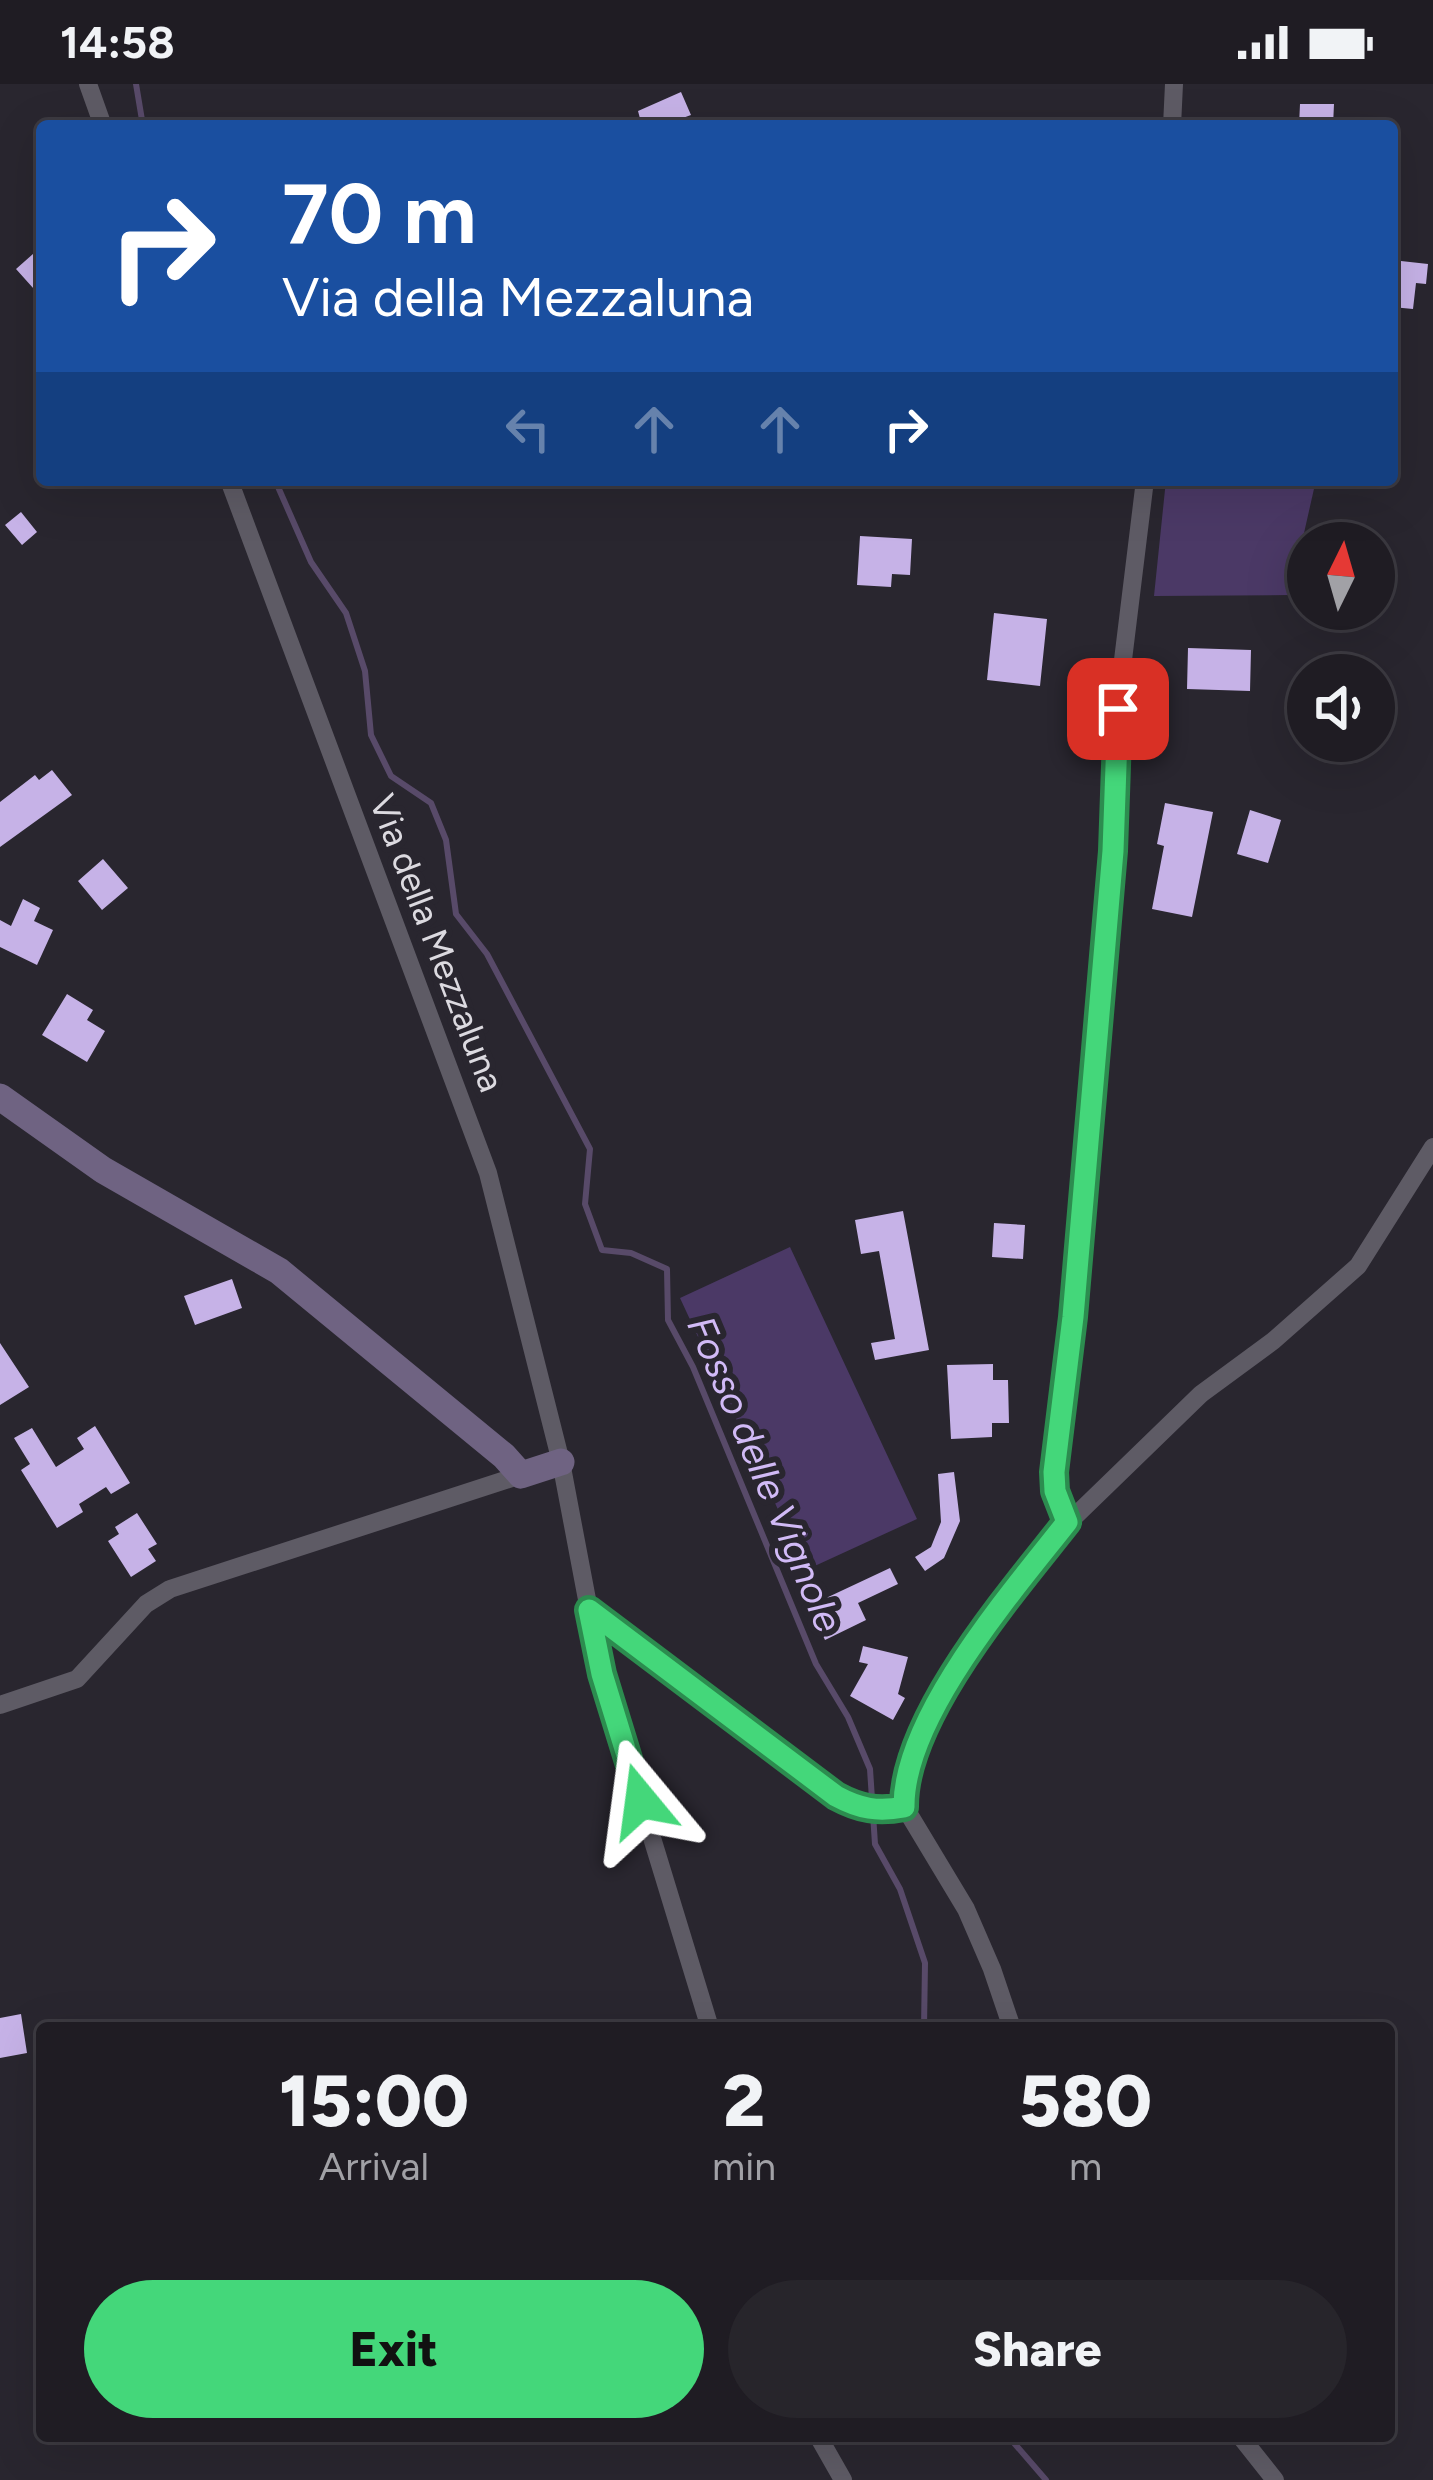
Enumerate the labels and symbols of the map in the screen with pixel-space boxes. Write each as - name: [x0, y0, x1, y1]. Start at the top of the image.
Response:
- north arrow: [1287, 522, 1395, 630]
- pin: [1067, 658, 1169, 760]
- street label: Via della Mezzaluna: [361, 788, 513, 1098]
- water label: Fosso delle Vignole: [677, 1309, 853, 1639]
- position arrow: [578, 1738, 704, 1864]

